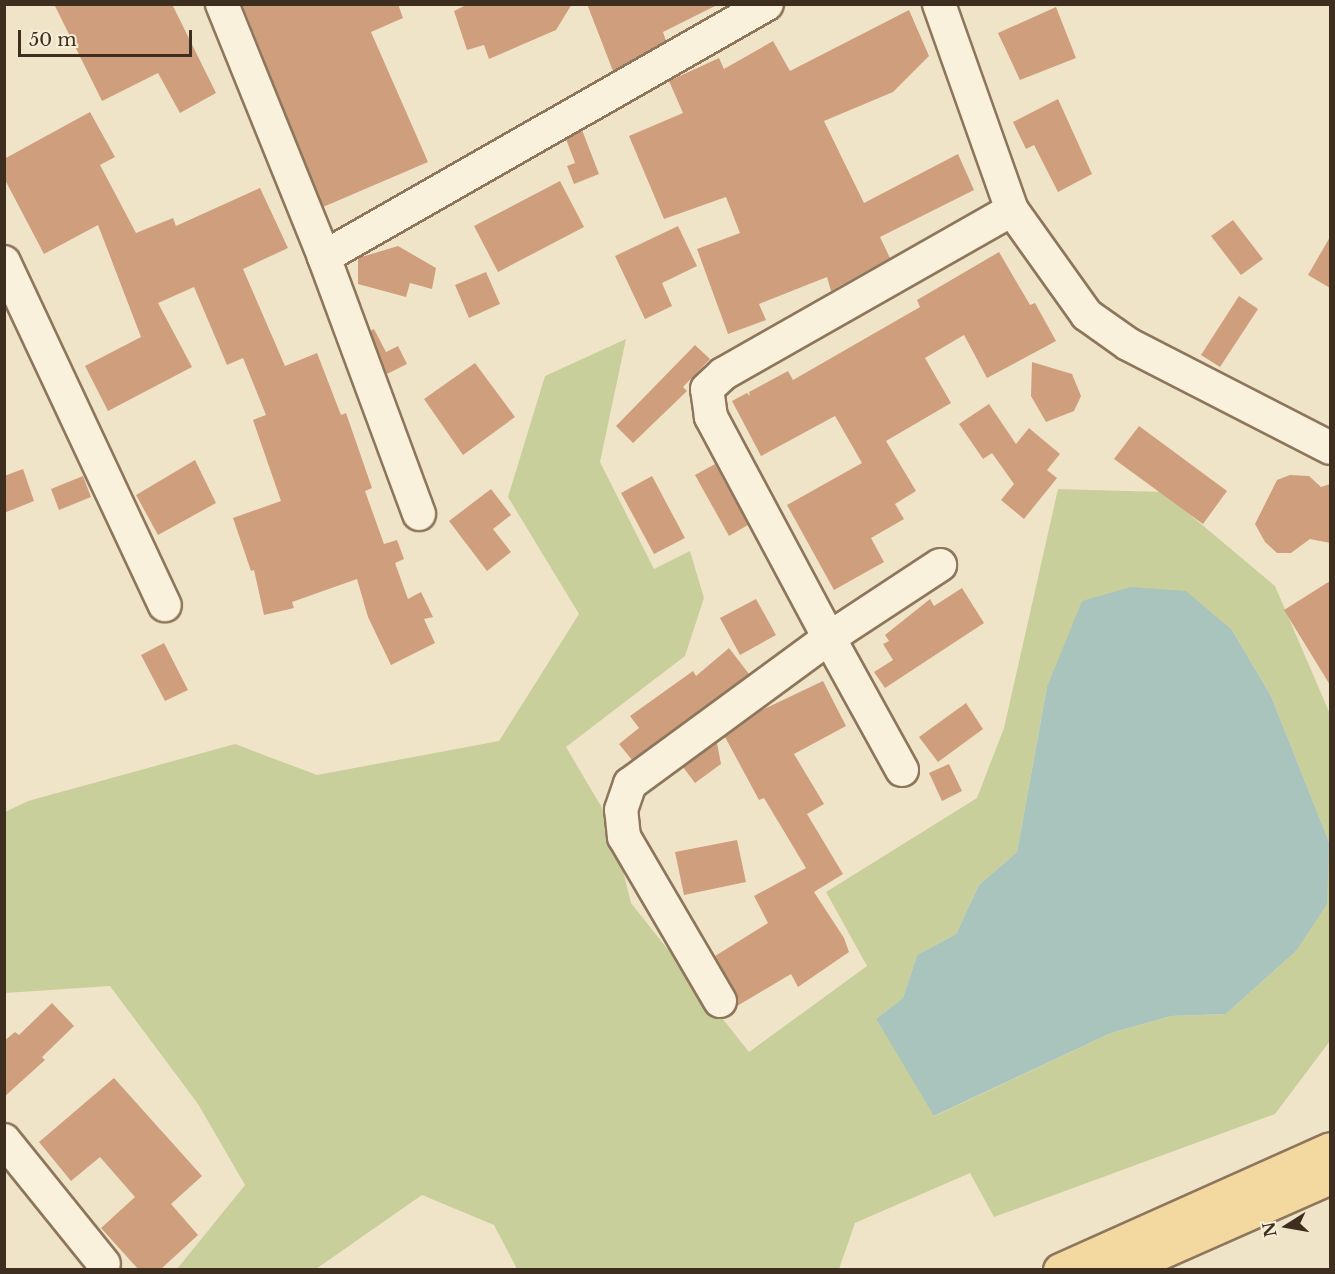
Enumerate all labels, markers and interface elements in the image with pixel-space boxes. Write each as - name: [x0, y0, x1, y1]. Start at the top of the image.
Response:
- scale bar: [21, 18, 195, 56]
- text: 50 m: [29, 29, 77, 51]
- north arrow: [1257, 1196, 1317, 1256]
- text: N: [1258, 1220, 1281, 1239]

